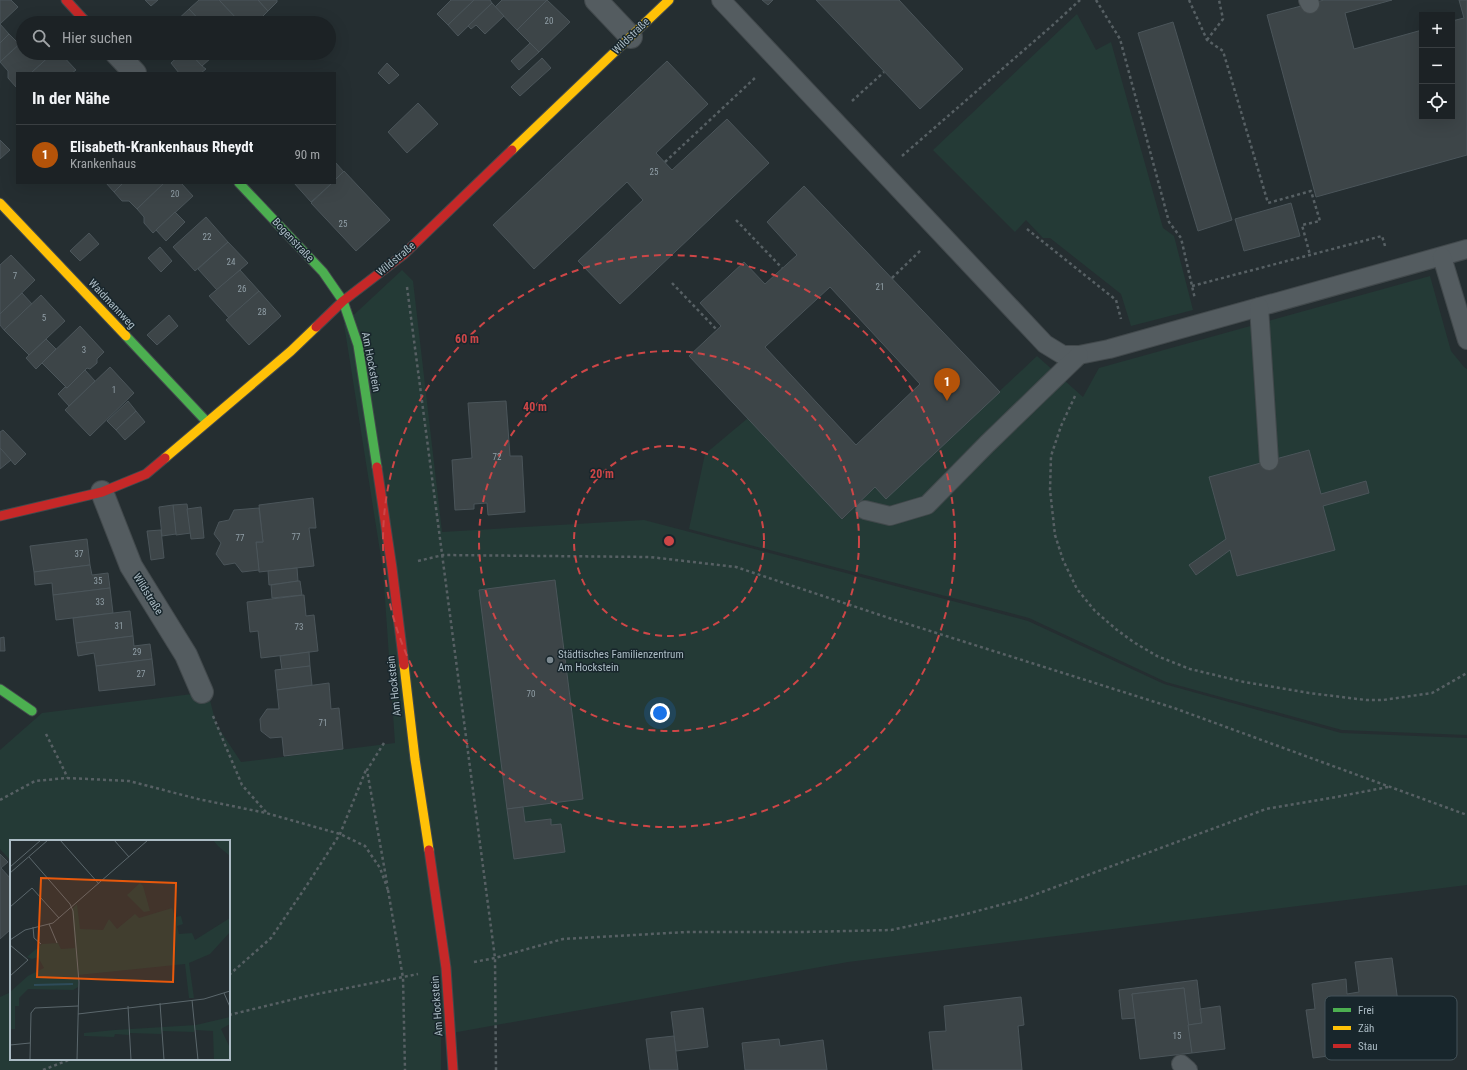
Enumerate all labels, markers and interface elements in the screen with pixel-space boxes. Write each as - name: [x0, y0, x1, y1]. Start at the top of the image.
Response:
- map controls: [1419, 12, 1455, 120]
- button: +: [1419, 12, 1455, 48]
- street label: Wildstraße: [610, 15, 652, 57]
- search box: [16, 16, 336, 60]
- house number: 20: [545, 16, 553, 26]
- icon: search: [30, 27, 52, 49]
- text: Hier suchen: [62, 29, 132, 47]
- button: −: [1419, 48, 1455, 84]
- button: locate: [1419, 84, 1455, 120]
- text: In der Nähe: [32, 88, 110, 108]
- text: Elisabeth-Krankenhaus Rheydt: [70, 138, 253, 156]
- text: 1: [42, 147, 48, 162]
- text: 90 m: [294, 147, 320, 162]
- text: Krankenhaus: [70, 156, 136, 171]
- house number: 25: [650, 167, 659, 177]
- house number: 20: [171, 189, 179, 199]
- street label: Bogenstraße: [269, 215, 317, 265]
- house number: 25: [339, 219, 348, 229]
- house number: 22: [203, 232, 212, 242]
- street label: Wildstraße: [374, 239, 418, 279]
- house number: 24: [227, 257, 236, 267]
- house number: 7: [13, 271, 18, 281]
- street label: Waidmannweg: [86, 276, 138, 332]
- house number: 21: [876, 282, 884, 292]
- house number: 26: [238, 284, 246, 294]
- house number: 28: [258, 307, 266, 317]
- house number: 5: [42, 313, 47, 323]
- street label: Am Hockstein: [359, 331, 383, 393]
- text: 60 m: [455, 332, 479, 346]
- house number: 3: [82, 345, 86, 355]
- pin: 1: [934, 368, 960, 401]
- house number: 1: [112, 385, 116, 395]
- text: 40 m: [523, 400, 547, 414]
- house number: 72: [493, 452, 502, 462]
- text: 20 m: [590, 467, 614, 481]
- house number: 77: [292, 532, 301, 542]
- house number: 77: [236, 533, 245, 543]
- centre of rings: [662, 534, 676, 548]
- house number: 37: [75, 549, 84, 559]
- street label: Wildstraße: [130, 571, 166, 617]
- house number: 35: [94, 576, 103, 586]
- house number: 33: [96, 597, 104, 607]
- house number: 31: [115, 621, 123, 631]
- house number: 73: [295, 622, 303, 632]
- house number: 29: [133, 647, 141, 657]
- place label: Städtisches Familienzentrum Am Hockstein: [558, 648, 684, 674]
- street label: Am Hockstein: [384, 655, 404, 717]
- marker: Städtisches Familienzentrum Am Hockstein: [545, 655, 555, 665]
- house number: 27: [137, 669, 146, 679]
- house number: 70: [527, 689, 535, 699]
- your location: [650, 703, 670, 723]
- house number: 71: [319, 718, 327, 728]
- inset map: [10, 840, 230, 1060]
- street label: Am Hockstein: [428, 975, 446, 1037]
- legend: [1325, 996, 1457, 1060]
- text: Frei: [1358, 1004, 1374, 1017]
- text: Zäh: [1358, 1022, 1374, 1035]
- house number: 15: [1173, 1031, 1182, 1041]
- text: Stau: [1358, 1040, 1378, 1053]

